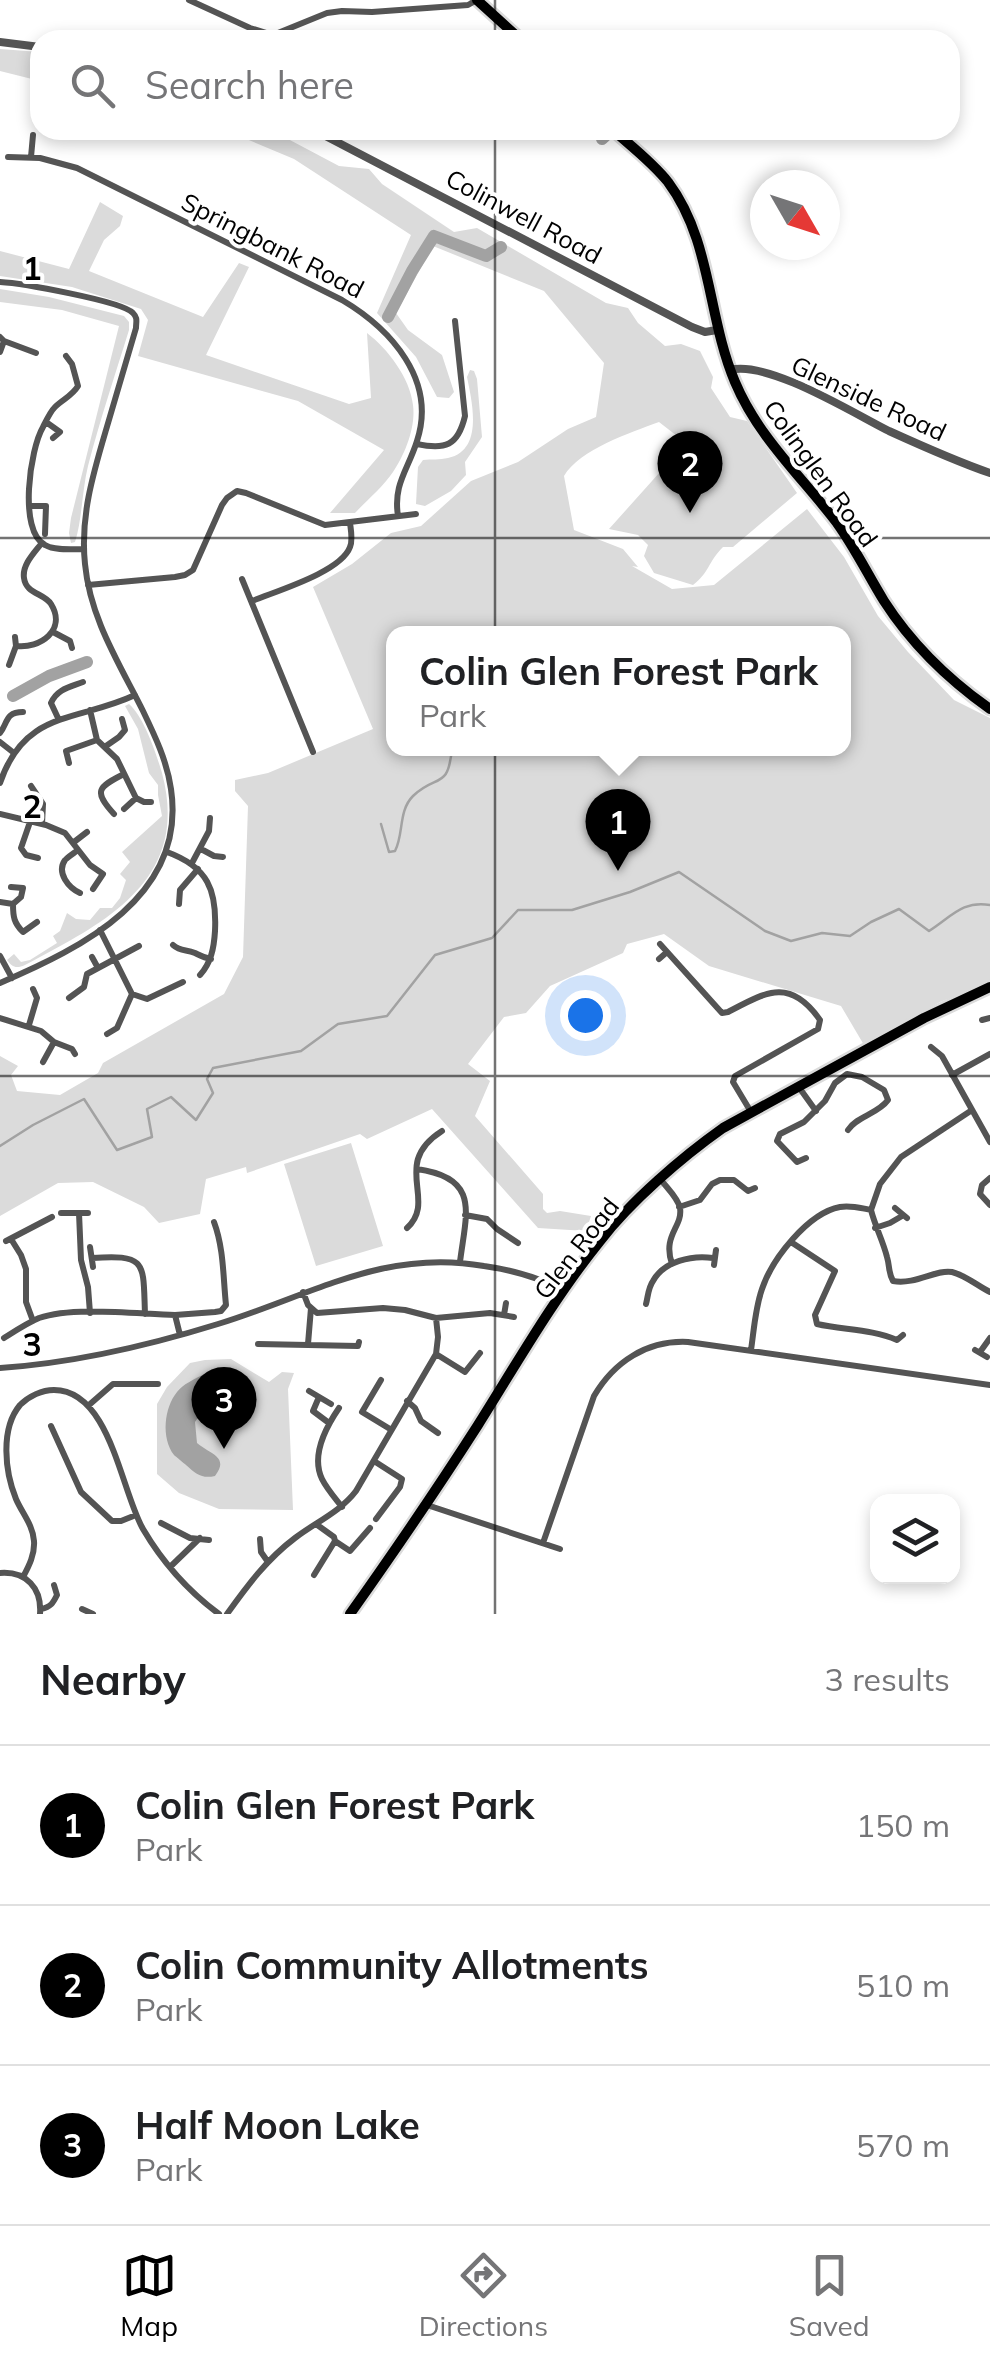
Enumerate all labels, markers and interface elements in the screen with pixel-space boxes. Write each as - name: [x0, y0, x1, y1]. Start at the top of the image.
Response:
- search box: [30, 30, 960, 140]
- icon: search: [65, 58, 120, 113]
- text: Search here: [145, 61, 354, 109]
- street label: Colinwell Road: [441, 162, 607, 270]
- north arrow: [750, 170, 840, 260]
- street label: Springbank Road: [177, 186, 369, 304]
- text: 1: [22, 248, 42, 288]
- street label: Glenside Road: [787, 349, 951, 447]
- street label: Colinglen Road: [757, 393, 885, 553]
- pin: 2: [658, 430, 722, 513]
- popup: [386, 626, 851, 756]
- text: Colin Glen Forest Park: [419, 647, 818, 695]
- text: Park: [419, 695, 486, 735]
- text: 2: [22, 786, 42, 826]
- pin: 1: [586, 788, 650, 871]
- your location: [560, 990, 611, 1041]
- street label: Glen Road: [527, 1191, 625, 1305]
- text: 3: [22, 1324, 42, 1364]
- pin: 3: [192, 1366, 256, 1449]
- map controls: [870, 1494, 960, 1584]
- button: layers: [870, 1494, 960, 1584]
- text: Nearby: [40, 1653, 186, 1706]
- text: 3 results: [825, 1659, 950, 1699]
- text: Colin Glen Forest Park: [135, 1781, 534, 1829]
- text: 1: [63, 1805, 82, 1845]
- text: 150 m: [856, 1805, 950, 1845]
- text: Park: [135, 1829, 202, 1869]
- text: Colin Community Allotments: [135, 1941, 649, 1989]
- text: 2: [63, 1965, 82, 2005]
- text: 510 m: [856, 1965, 950, 2005]
- text: Park: [135, 1989, 202, 2029]
- text: Half Moon Lake: [135, 2101, 420, 2149]
- text: 3: [63, 2125, 82, 2165]
- text: 570 m: [856, 2125, 950, 2165]
- text: Park: [135, 2149, 202, 2189]
- tab: Map: [120, 2248, 178, 2343]
- tab: Directions: [419, 2248, 548, 2343]
- tab: Saved: [789, 2248, 870, 2343]

